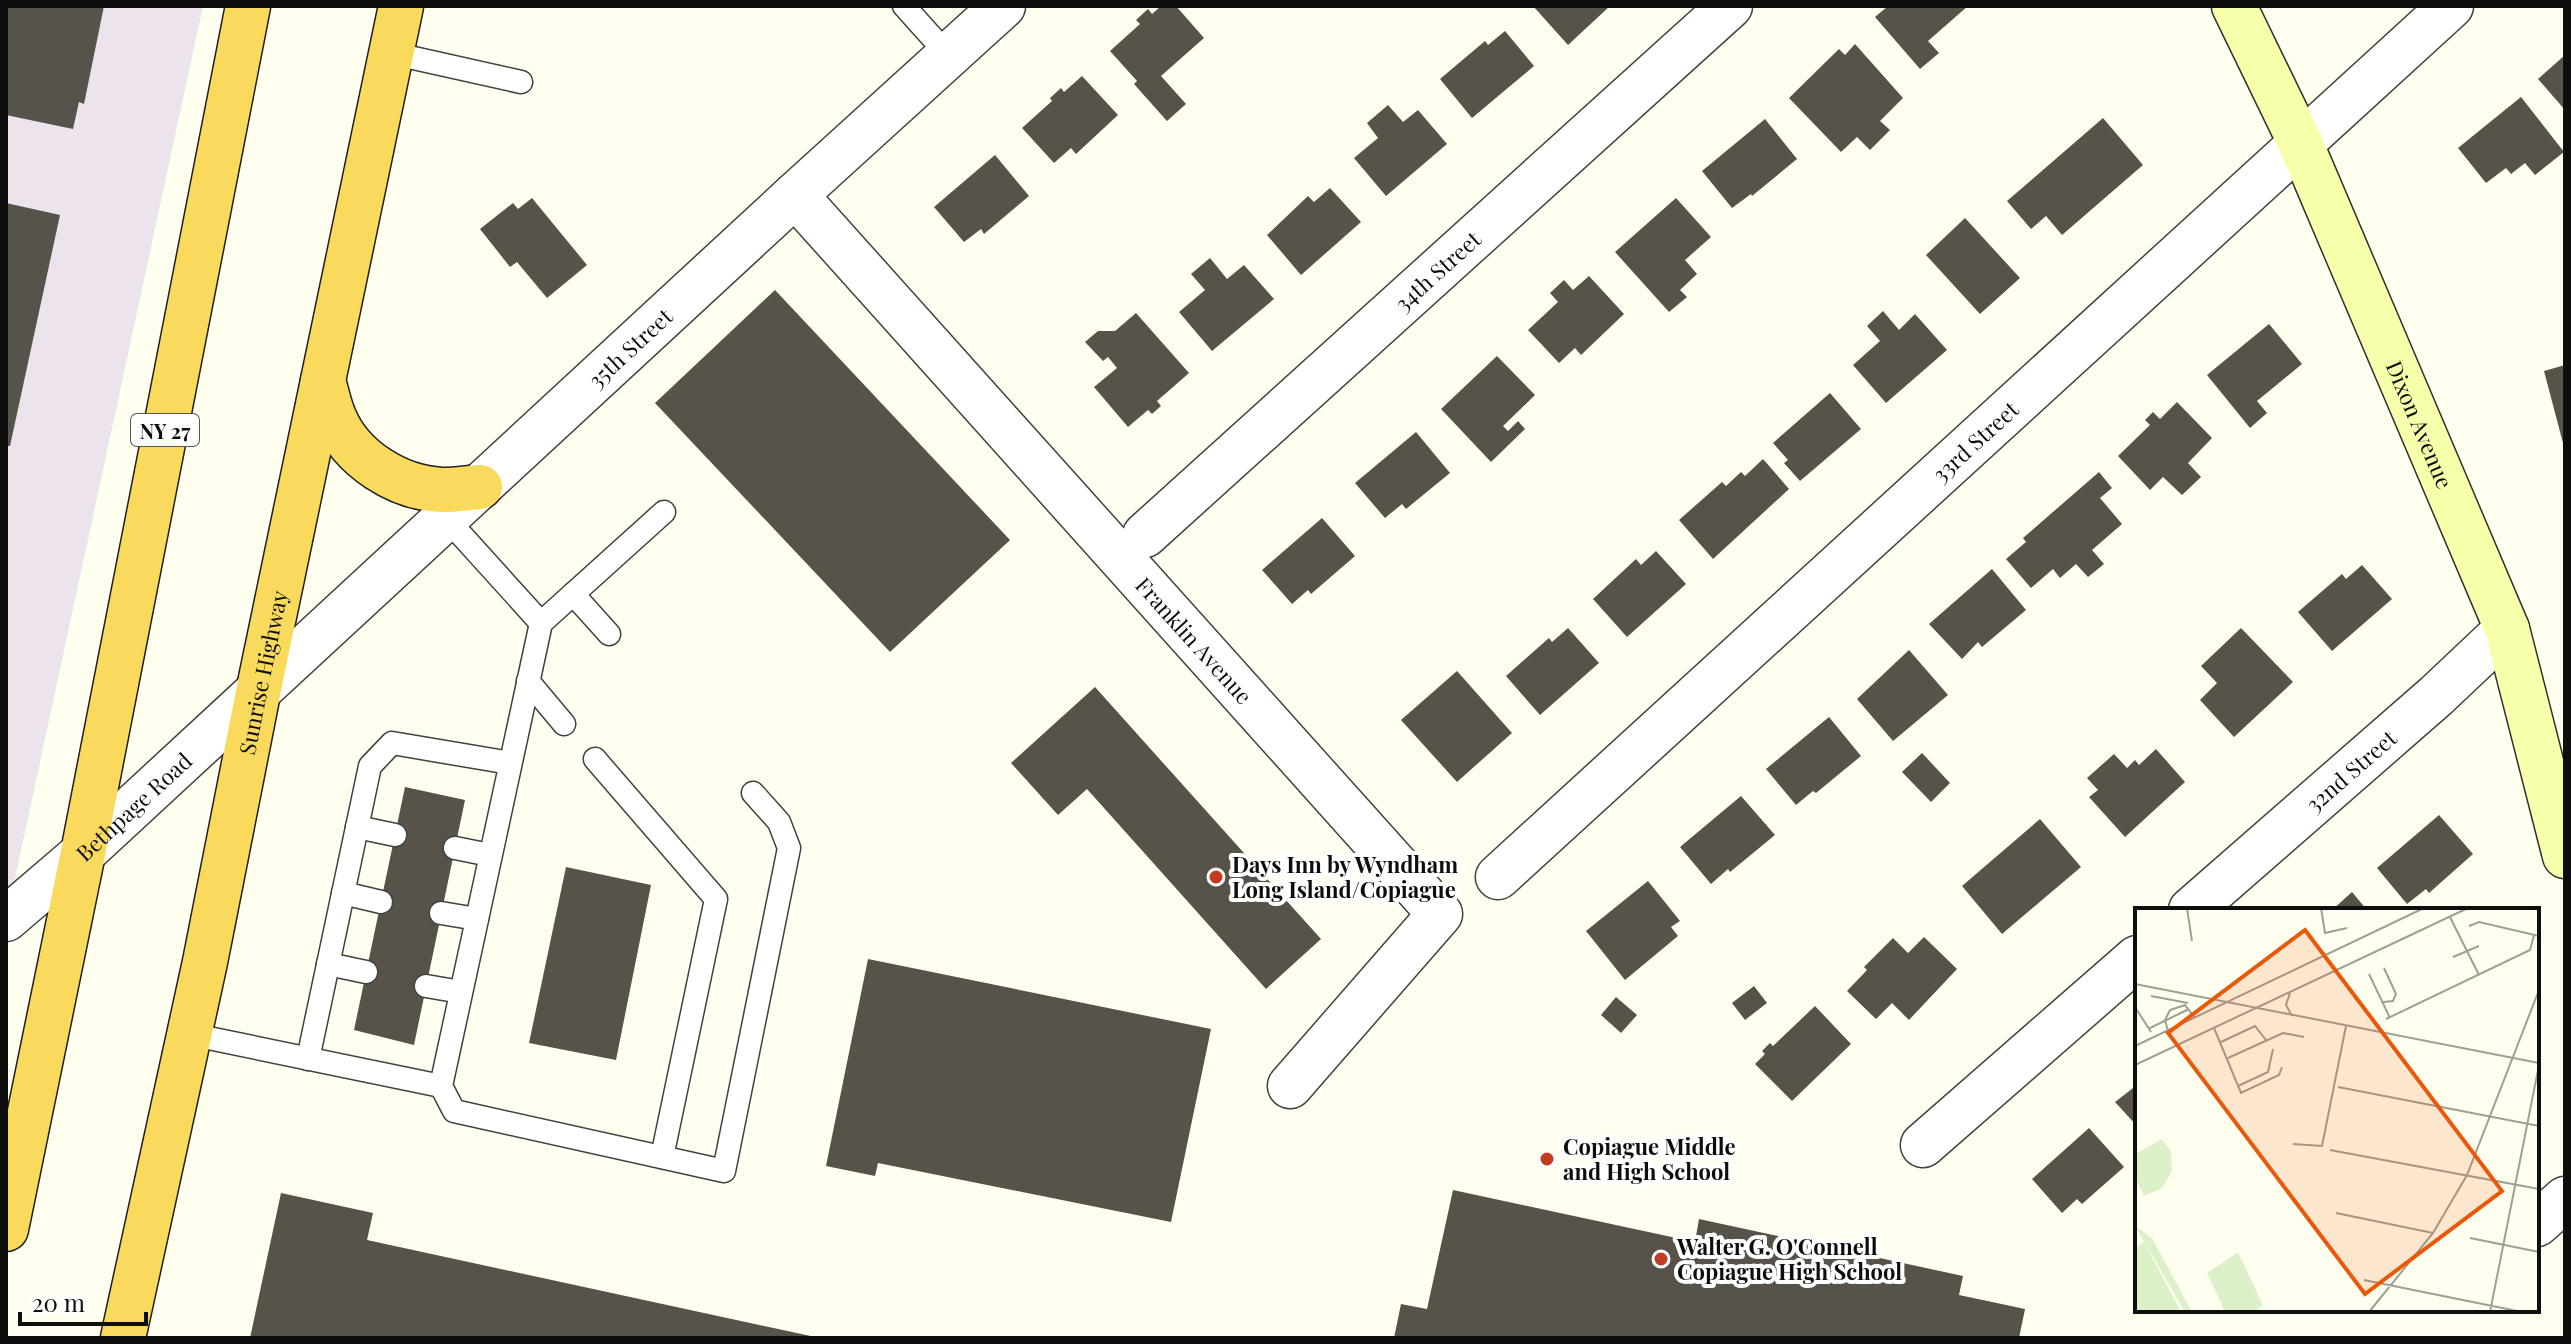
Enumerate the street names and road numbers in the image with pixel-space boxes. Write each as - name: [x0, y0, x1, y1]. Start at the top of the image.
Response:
- street label: 34th Street: [1388, 223, 1488, 317]
- street label: 35th Street: [581, 300, 679, 394]
- street label: Dixon Avenue: [2380, 356, 2460, 493]
- street label: 33rd Street: [1925, 393, 2025, 488]
- road number: NY 27: [131, 414, 199, 446]
- street label: Franklin Avenue: [1129, 570, 1259, 710]
- street label: Sunrise Highway: [231, 588, 294, 757]
- street label: 32nd Street: [2299, 722, 2403, 818]
- street label: Bethpage Road: [69, 745, 198, 868]

